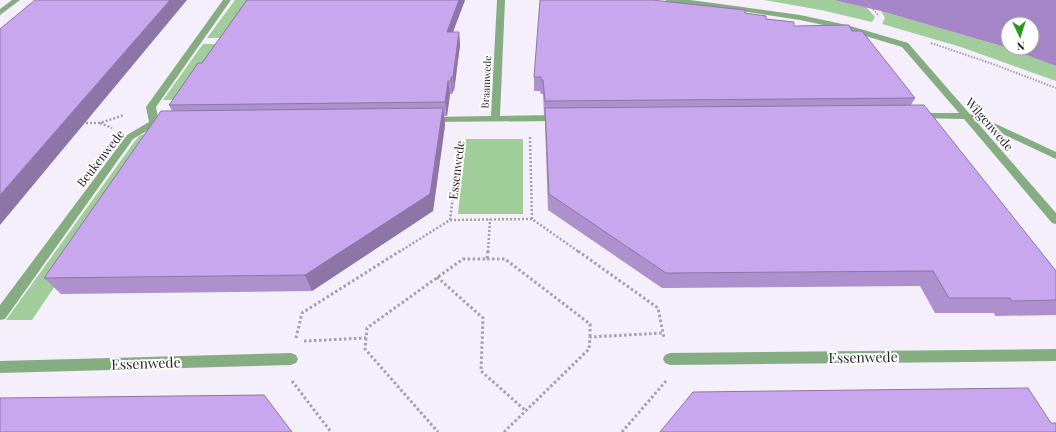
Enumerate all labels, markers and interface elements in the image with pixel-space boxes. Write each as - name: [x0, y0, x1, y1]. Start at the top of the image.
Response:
- north arrow: [1000, 16, 1040, 56]
- text: N: [1016, 39, 1025, 54]
- street label: Braamwede: [478, 55, 494, 109]
- street label: Wilgenwede: [962, 93, 1017, 154]
- street label: Beukenwede: [73, 126, 127, 190]
- street label: Essenwede: [444, 140, 468, 200]
- street label: Essenwede: [828, 347, 898, 367]
- street label: Essenwede: [111, 352, 181, 374]

